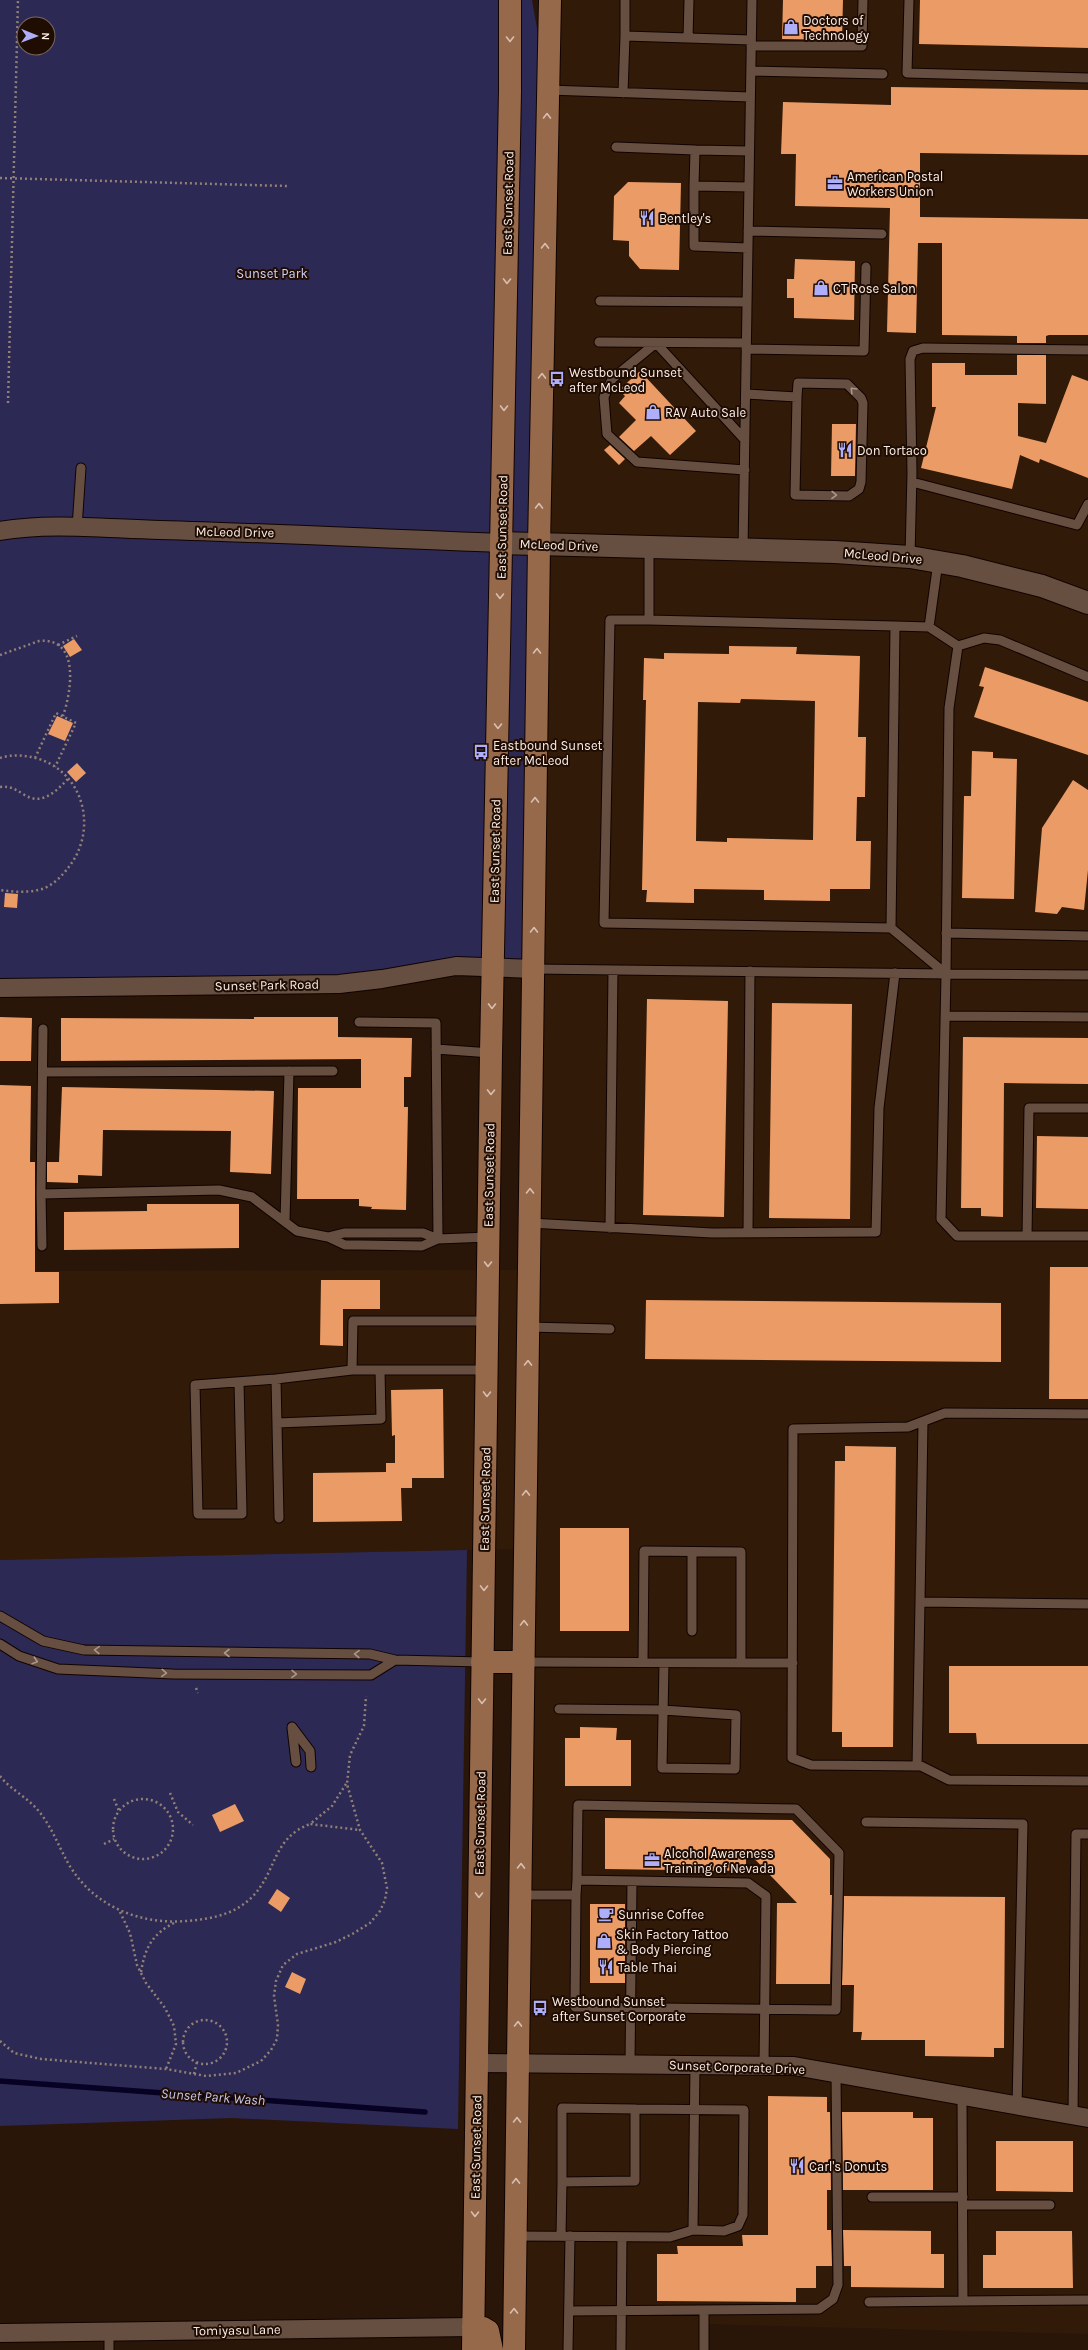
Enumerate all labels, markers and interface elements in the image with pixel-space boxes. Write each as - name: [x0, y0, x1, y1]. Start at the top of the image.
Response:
- place label: Doctors of Technology: [803, 13, 869, 43]
- north arrow: [16, 16, 56, 56]
- shop icon: Doctors of Technology: [782, 18, 800, 36]
- text: N: [39, 32, 52, 40]
- one-way arrow: [506, 36, 514, 42]
- one-way arrow: [543, 113, 552, 119]
- street label: East Sunset Road: [500, 151, 516, 255]
- place label: American Postal Workers Union: [847, 169, 944, 199]
- office icon: American Postal Workers Union: [826, 174, 844, 192]
- restaurant icon: Bentley's: [638, 209, 656, 227]
- place label: Bentley's: [659, 211, 712, 226]
- one-way arrow: [541, 243, 549, 249]
- park label: Sunset Park: [236, 266, 308, 281]
- one-way arrow: [502, 278, 511, 284]
- shop icon: CT Rose Salon: [812, 279, 830, 297]
- place label: CT Rose Salon: [833, 281, 916, 296]
- place label: Westbound Sunset after McLeod: [569, 365, 682, 395]
- bus stop icon: Westbound Sunset after McLeod: [548, 370, 566, 388]
- one-way arrow: [538, 373, 546, 379]
- one-way arrow: [850, 387, 858, 395]
- shop icon: RAV Auto Sale: [644, 403, 662, 421]
- one-way arrow: [500, 405, 508, 411]
- place label: RAV Auto Sale: [665, 405, 747, 420]
- restaurant icon: Don Tortaco: [836, 441, 854, 459]
- place label: Don Tortaco: [857, 443, 927, 458]
- street label: East Sunset Road: [494, 475, 510, 579]
- one-way arrow: [831, 491, 837, 499]
- one-way arrow: [535, 503, 543, 509]
- street label: McLeod Drive: [196, 524, 275, 540]
- street label: McLeod Drive: [519, 536, 599, 554]
- street label: McLeod Drive: [843, 545, 923, 567]
- one-way arrow: [496, 593, 504, 599]
- one-way arrow: [533, 648, 541, 654]
- one-way arrow: [494, 723, 502, 729]
- place label: Eastbound Sunset after McLeod: [493, 738, 603, 768]
- bus stop icon: Eastbound Sunset after McLeod: [472, 743, 490, 761]
- one-way arrow: [531, 797, 539, 803]
- street label: East Sunset Road: [487, 799, 503, 903]
- one-way arrow: [530, 927, 538, 933]
- street label: Sunset Park Road: [215, 977, 319, 993]
- one-way arrow: [488, 1003, 496, 1009]
- one-way arrow: [487, 1089, 495, 1095]
- street label: East Sunset Road: [481, 1123, 497, 1227]
- one-way arrow: [526, 1188, 534, 1194]
- one-way arrow: [484, 1261, 492, 1267]
- one-way arrow: [524, 1360, 532, 1366]
- one-way arrow: [482, 1391, 491, 1397]
- street label: East Sunset Road: [477, 1447, 493, 1551]
- one-way arrow: [522, 1490, 530, 1496]
- one-way arrow: [480, 1585, 488, 1591]
- one-way arrow: [520, 1620, 528, 1626]
- one-way arrow: [94, 1646, 100, 1655]
- one-way arrow: [224, 1649, 230, 1657]
- one-way arrow: [354, 1650, 360, 1658]
- one-way arrow: [31, 1656, 38, 1665]
- one-way arrow: [161, 1669, 167, 1678]
- one-way arrow: [291, 1670, 297, 1678]
- one-way arrow: [478, 1698, 486, 1704]
- street label: East Sunset Road: [472, 1771, 488, 1875]
- place label: Alcohol Awareness Training of Nevada: [664, 1846, 774, 1876]
- office icon: Alcohol Awareness Training of Nevada: [643, 1851, 661, 1869]
- one-way arrow: [517, 1863, 525, 1869]
- one-way arrow: [475, 1892, 484, 1898]
- cafe icon: Sunrise Coffee: [597, 1905, 615, 1923]
- place label: Sunrise Coffee: [618, 1907, 704, 1922]
- place label: Skin Factory Tattoo & Body Piercing: [616, 1927, 729, 1957]
- shop icon: Skin Factory Tattoo & Body Piercing: [595, 1932, 613, 1950]
- restaurant icon: Table Thai: [597, 1958, 615, 1976]
- place label: Table Thai: [618, 1960, 677, 1975]
- place label: Westbound Sunset after Sunset Corporate: [552, 1994, 686, 2024]
- bus stop icon: Westbound Sunset after Sunset Corporate: [531, 1999, 549, 2017]
- one-way arrow: [514, 2021, 523, 2027]
- street label: Sunset Corporate Drive: [669, 2057, 806, 2077]
- water label: Sunset Park Wash: [160, 2085, 266, 2109]
- street label: East Sunset Road: [468, 2095, 484, 2199]
- one-way arrow: [513, 2117, 521, 2123]
- restaurant icon: Carl's Donuts: [788, 2157, 806, 2175]
- place label: Carl's Donuts: [809, 2159, 887, 2174]
- one-way arrow: [512, 2178, 520, 2184]
- one-way arrow: [471, 2211, 479, 2217]
- one-way arrow: [510, 2308, 518, 2314]
- street label: Tomiyasu Lane: [193, 2322, 281, 2338]

